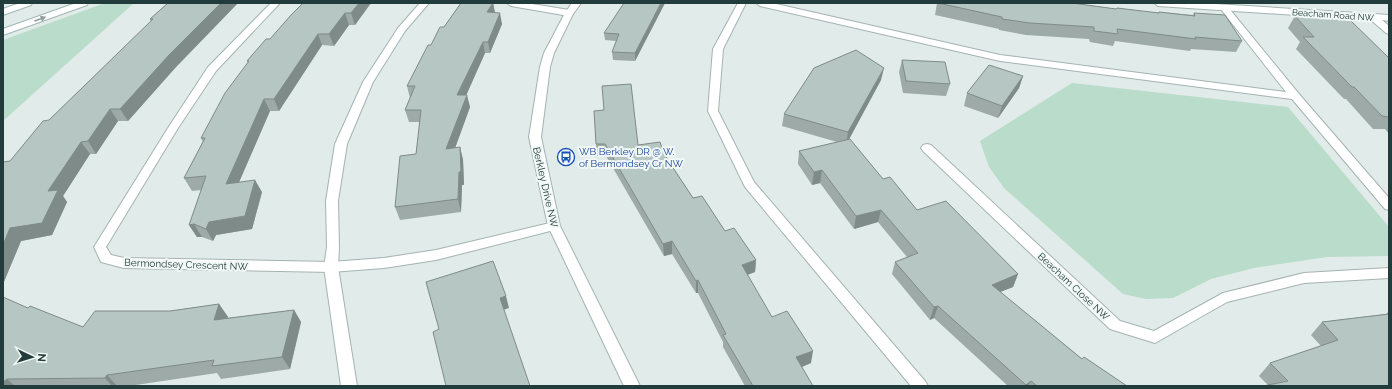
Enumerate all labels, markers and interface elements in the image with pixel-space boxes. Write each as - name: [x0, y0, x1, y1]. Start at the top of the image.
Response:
- street label: Beacham Road NW: [1292, 7, 1375, 23]
- one-way arrow: [34, 16, 46, 22]
- street label: Berkley Drive NW: [531, 146, 560, 229]
- place label: WB Berkley DR @ W. of Bermondsey Cr NW: [579, 146, 683, 169]
- bus stop icon: WB Berkley DR @ W. of Bermondsey Cr NW: [556, 147, 576, 167]
- street label: Beacham Close NW: [1036, 250, 1112, 323]
- street label: Bermondsey Crescent NW: [124, 257, 248, 272]
- north arrow: [12, 337, 52, 377]
- text: N: [35, 353, 48, 362]

